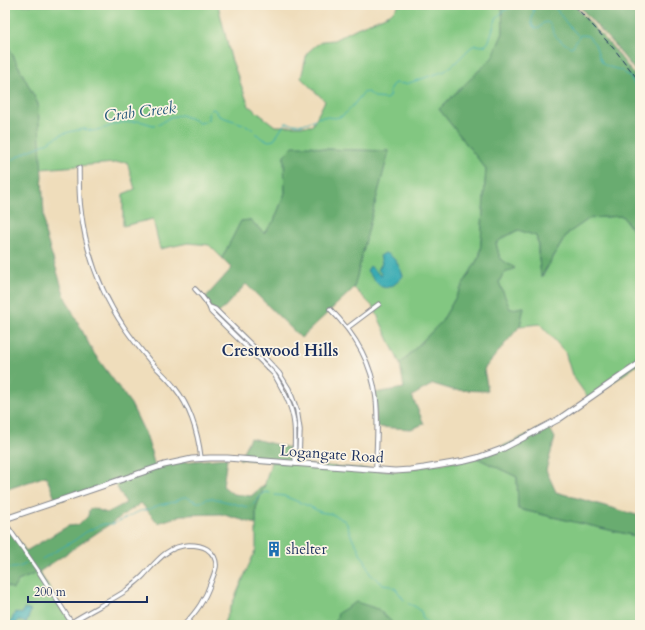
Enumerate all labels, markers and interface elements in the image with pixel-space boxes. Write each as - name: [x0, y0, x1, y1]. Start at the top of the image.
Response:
- water label: Crab Creek: [103, 97, 177, 127]
- district label: Crestwood Hills: [222, 340, 339, 362]
- street label: Logangate Road: [279, 440, 385, 468]
- place label: shelter: [286, 539, 327, 559]
- building icon: shelter: [265, 540, 283, 558]
- scale bar: [28, 578, 147, 604]
- text: 200 m: [34, 584, 67, 600]

